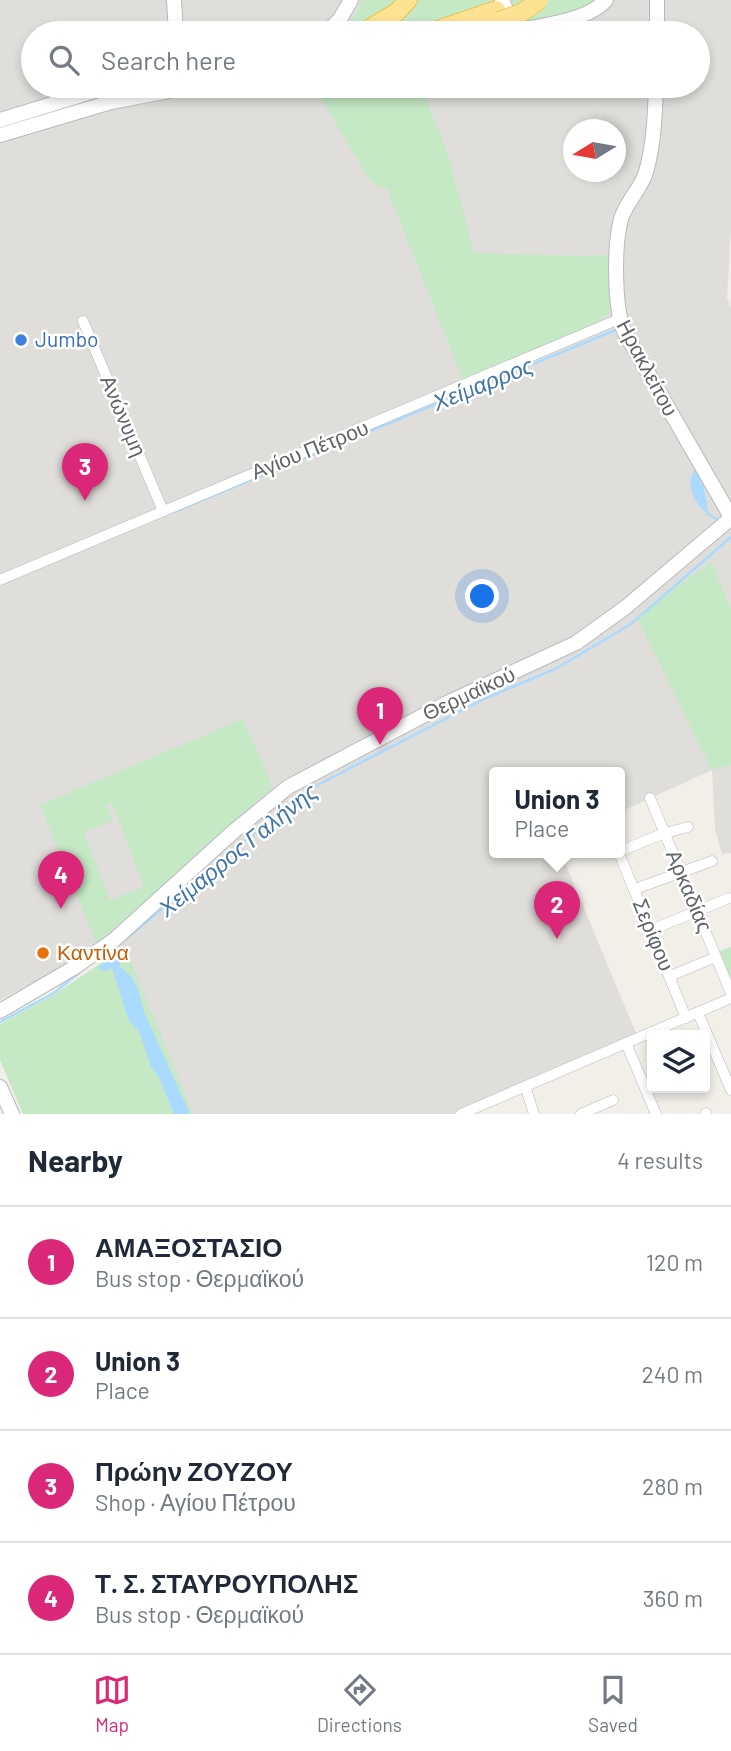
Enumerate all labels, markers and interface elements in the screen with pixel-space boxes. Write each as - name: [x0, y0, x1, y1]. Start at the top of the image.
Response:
- search box: [21, 21, 710, 98]
- icon: search: [45, 41, 83, 79]
- text: Search here: [101, 44, 236, 75]
- north arrow: [563, 119, 626, 182]
- street label: Ηρακλείτου: [613, 315, 684, 420]
- place label: Jumbo: [35, 326, 98, 351]
- marker: Jumbo: [13, 332, 29, 348]
- water label: Χείμαρρος: [427, 350, 538, 416]
- street label: Ανώνυμη: [96, 371, 153, 460]
- street label: Αγίου Πέτρου: [247, 414, 372, 483]
- pin: 3: [62, 443, 108, 501]
- your location: [465, 579, 499, 613]
- street label: Θερμαϊκού: [418, 660, 519, 725]
- pin: 1: [357, 687, 403, 745]
- popup: [489, 767, 625, 858]
- water label: Χείμαρρος Γαλήνης: [151, 776, 323, 923]
- text: Union 3: [514, 783, 600, 814]
- text: Place: [514, 814, 569, 842]
- street label: Αρκαδίας: [662, 846, 719, 935]
- pin: 4: [38, 851, 84, 909]
- pin: 2: [534, 881, 580, 939]
- street label: Σερίφου: [629, 895, 680, 974]
- place label: Καντίνα: [57, 939, 129, 964]
- marker: Καντίνα: [35, 945, 51, 961]
- map controls: [647, 1030, 710, 1093]
- button: layers: [647, 1030, 710, 1093]
- text: Nearby: [28, 1142, 123, 1178]
- text: 4 results: [617, 1146, 703, 1174]
- text: ΑΜΑΞΟΣΤΑΣΙΟ: [95, 1231, 283, 1262]
- text: 1: [47, 1248, 55, 1276]
- text: 120 m: [646, 1248, 703, 1276]
- text: Bus stop · Θερμαϊκού: [95, 1264, 304, 1292]
- text: Union 3: [95, 1345, 180, 1376]
- text: 2: [45, 1360, 57, 1388]
- text: 240 m: [641, 1360, 703, 1388]
- text: Place: [95, 1376, 150, 1404]
- text: Πρώην ΖΟΥΖΟΥ: [95, 1455, 293, 1486]
- text: 3: [45, 1472, 57, 1500]
- text: 280 m: [642, 1472, 703, 1500]
- text: Shop · Αγίου Πέτρου: [95, 1488, 296, 1516]
- text: Τ. Σ. ΣΤΑΥΡΟΥΠΟΛΗΣ: [95, 1567, 358, 1598]
- text: 4: [44, 1584, 58, 1612]
- text: 360 m: [643, 1584, 703, 1612]
- text: Bus stop · Θερμαϊκού: [95, 1600, 304, 1628]
- tab: Map: [93, 1671, 131, 1736]
- tab: Directions: [317, 1671, 402, 1736]
- tab: Saved: [588, 1671, 638, 1736]

